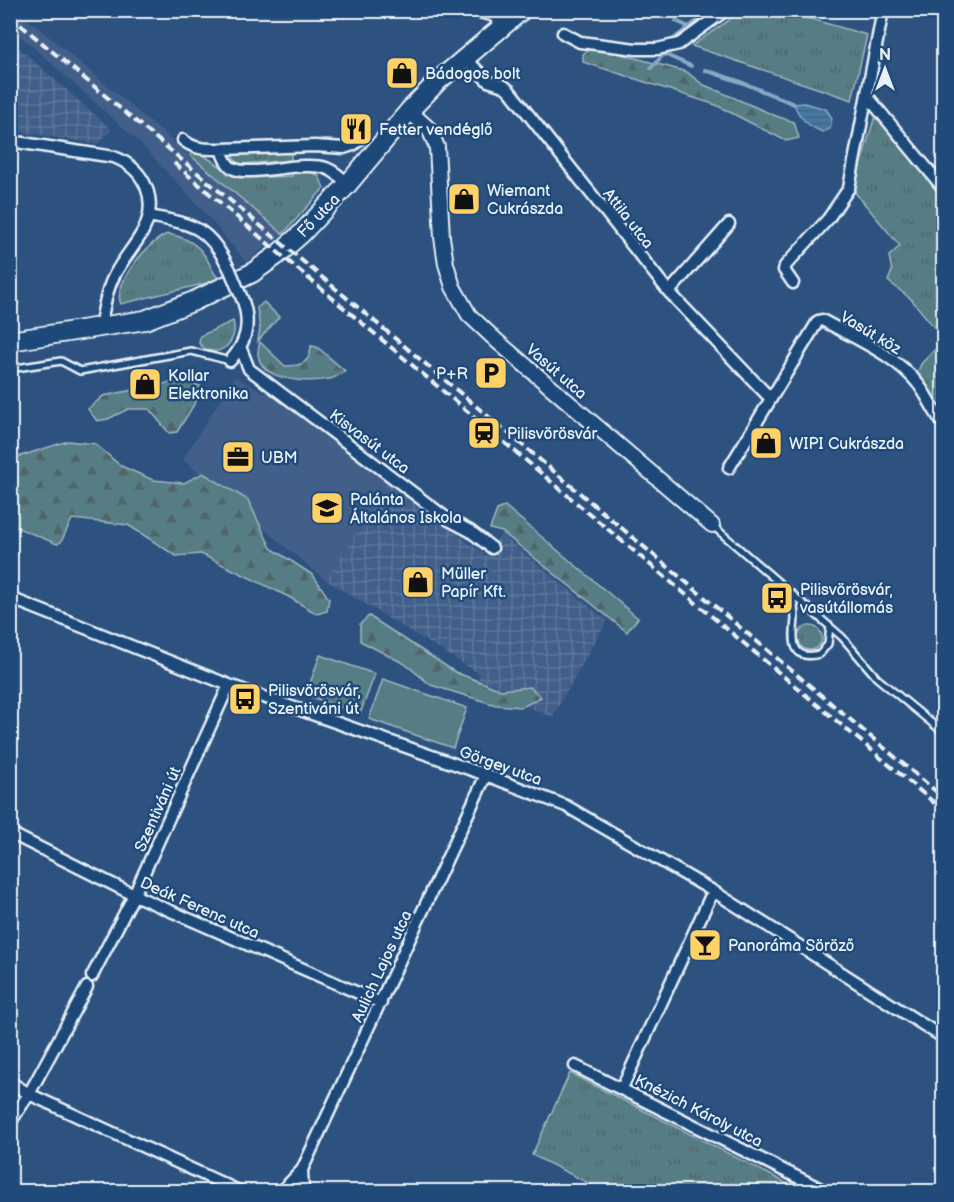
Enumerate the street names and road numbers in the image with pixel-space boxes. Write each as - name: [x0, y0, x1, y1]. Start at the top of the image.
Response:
- street label: Attila utca: [598, 185, 657, 253]
- street label: Fő utca: [294, 190, 344, 242]
- street label: Vasút köz: [836, 308, 904, 359]
- street label: Vasút utca: [522, 341, 590, 404]
- street label: Kisvasút utca: [325, 406, 413, 478]
- street label: Görgey utca: [457, 743, 544, 790]
- street label: Szentiváni út: [131, 764, 186, 855]
- street label: Deák Ferenc utca: [137, 874, 262, 943]
- street label: Aulich Lajos utca: [348, 908, 417, 1026]
- street label: Knézich Károly utca: [631, 1071, 765, 1152]

